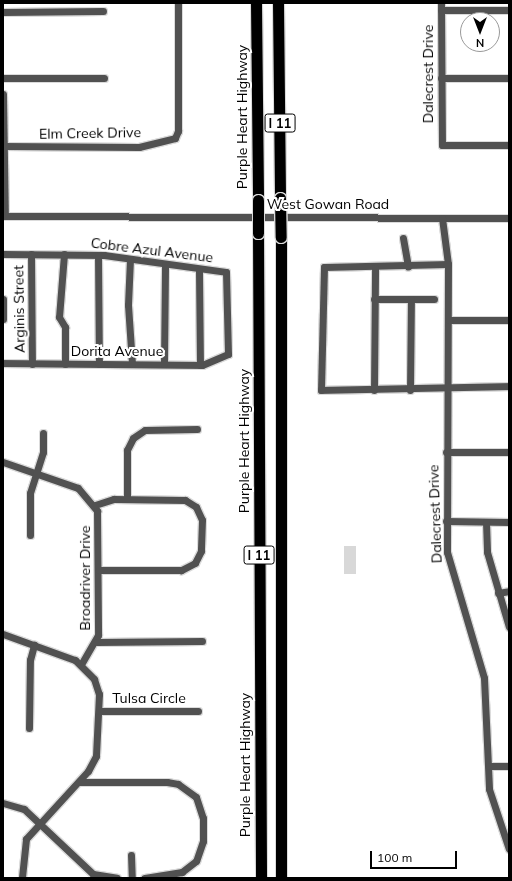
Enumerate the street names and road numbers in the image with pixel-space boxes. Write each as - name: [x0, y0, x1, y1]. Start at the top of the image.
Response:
- street label: Dalecrest Drive: [420, 25, 436, 123]
- street label: Purple Heart Highway: [234, 45, 250, 189]
- road number: I 11: [264, 112, 296, 134]
- street label: Elm Creek Drive: [39, 124, 141, 142]
- street label: West Gowan Road: [267, 196, 389, 212]
- street label: Cobre Azul Avenue: [90, 234, 214, 266]
- street label: Arginis Street: [10, 265, 28, 353]
- street label: Dorita Avenue: [71, 343, 163, 359]
- street label: Purple Heart Highway: [236, 369, 252, 513]
- street label: Dalecrest Drive: [425, 464, 445, 564]
- street label: Broadriver Drive: [77, 525, 93, 631]
- road number: I 11: [243, 544, 275, 566]
- street label: Tulsa Circle: [112, 690, 186, 706]
- street label: Purple Heart Highway: [237, 693, 253, 837]

